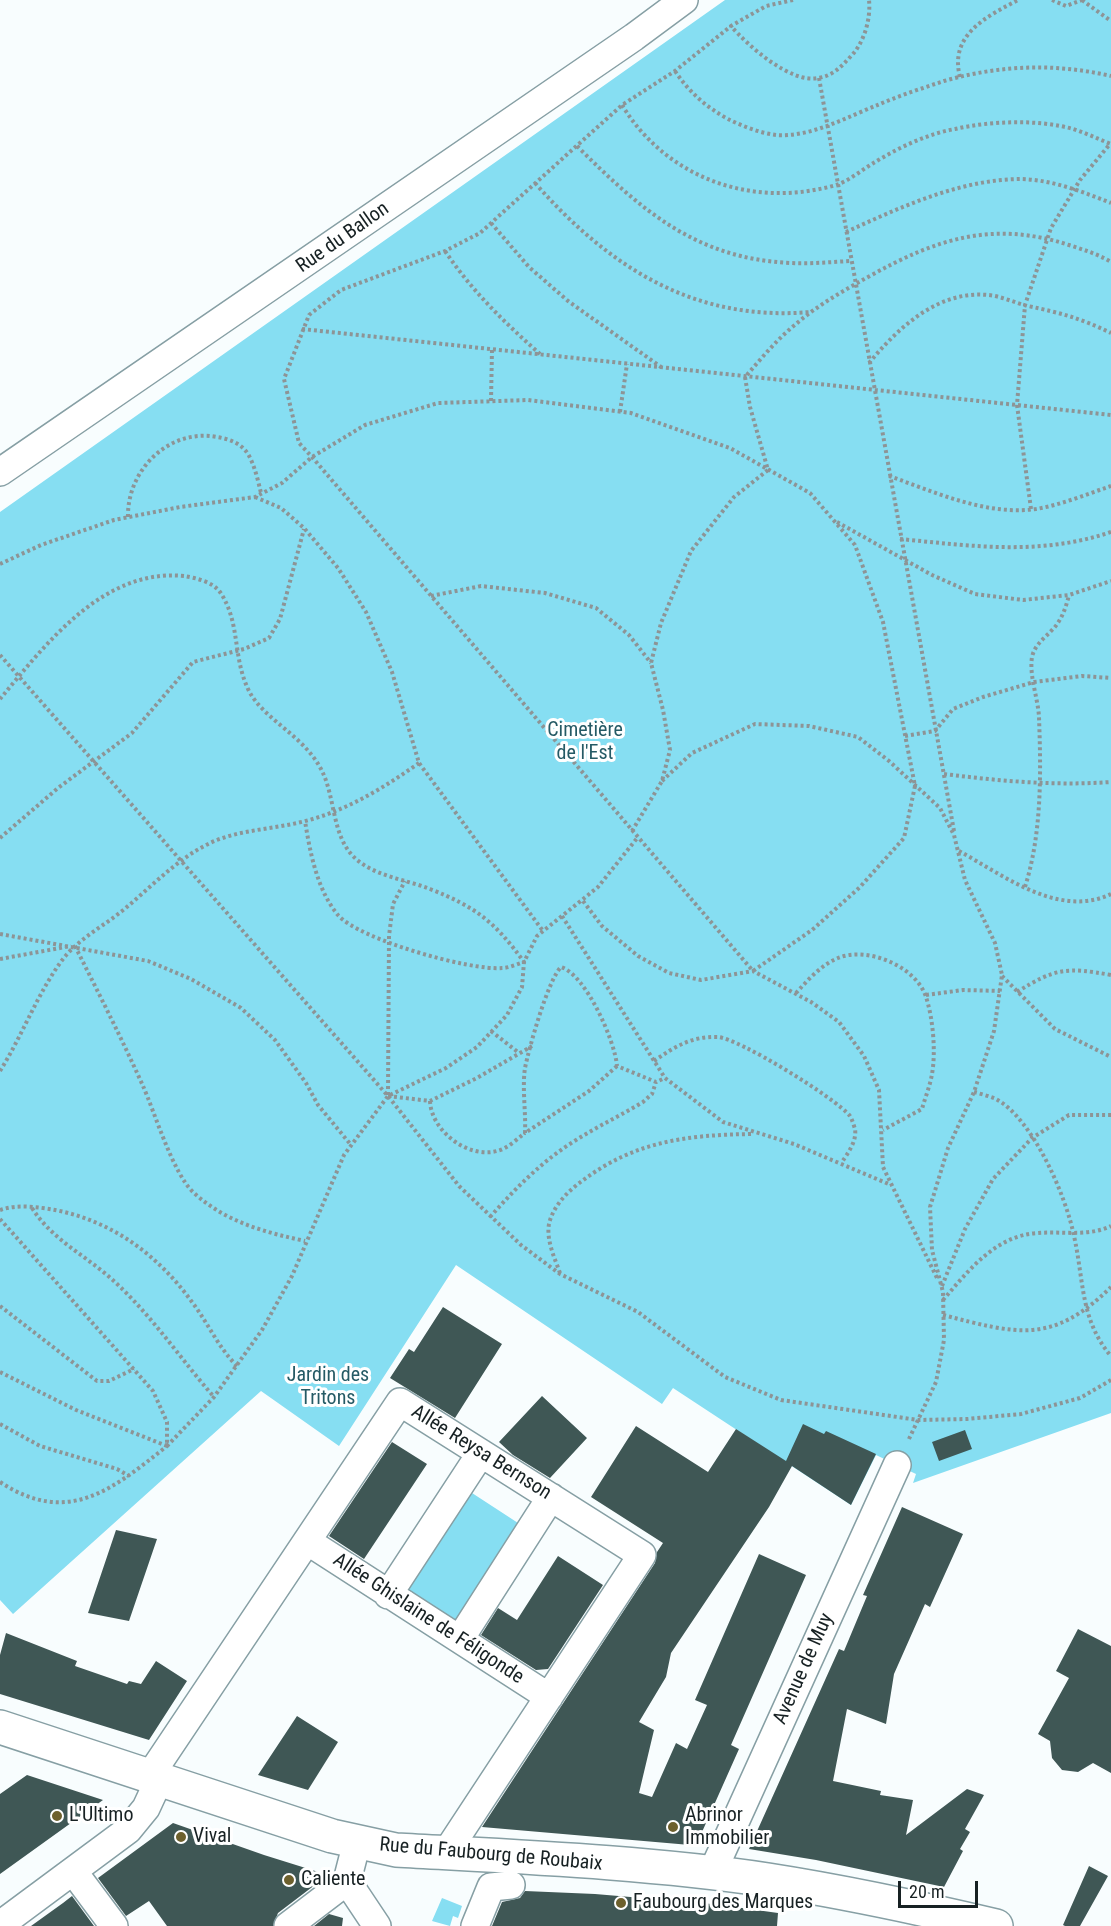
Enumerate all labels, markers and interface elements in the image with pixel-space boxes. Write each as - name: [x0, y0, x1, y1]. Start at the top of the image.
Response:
- street label: Rue du Ballon: [292, 197, 394, 279]
- park label: Cimetière de l'Est: [547, 719, 623, 766]
- park label: Jardin des Tritons: [287, 1364, 369, 1411]
- street label: Allée Reysa Bernson: [407, 1400, 555, 1506]
- street label: Allée Ghislaine de Féligonde: [328, 1548, 528, 1690]
- street label: Avenue de Muy: [769, 1610, 839, 1728]
- place label: L'Ultimo: [69, 1804, 133, 1828]
- place label: Abrinor Immobilier: [685, 1804, 769, 1851]
- marker: L'Ultimo: [50, 1809, 64, 1823]
- marker: Abrinor Immobilier: [666, 1820, 680, 1834]
- place label: Vival: [193, 1825, 231, 1849]
- marker: Vival: [174, 1830, 188, 1844]
- street label: Rue du Faubourg de Roubaix: [378, 1833, 604, 1877]
- place label: Caliente: [301, 1868, 365, 1892]
- scale bar: [901, 1869, 980, 1907]
- marker: Caliente: [282, 1873, 296, 1887]
- text: 20 m: [909, 1881, 944, 1902]
- place label: Faubourg des Marques: [633, 1891, 813, 1915]
- marker: Faubourg des Marques: [614, 1896, 628, 1910]

